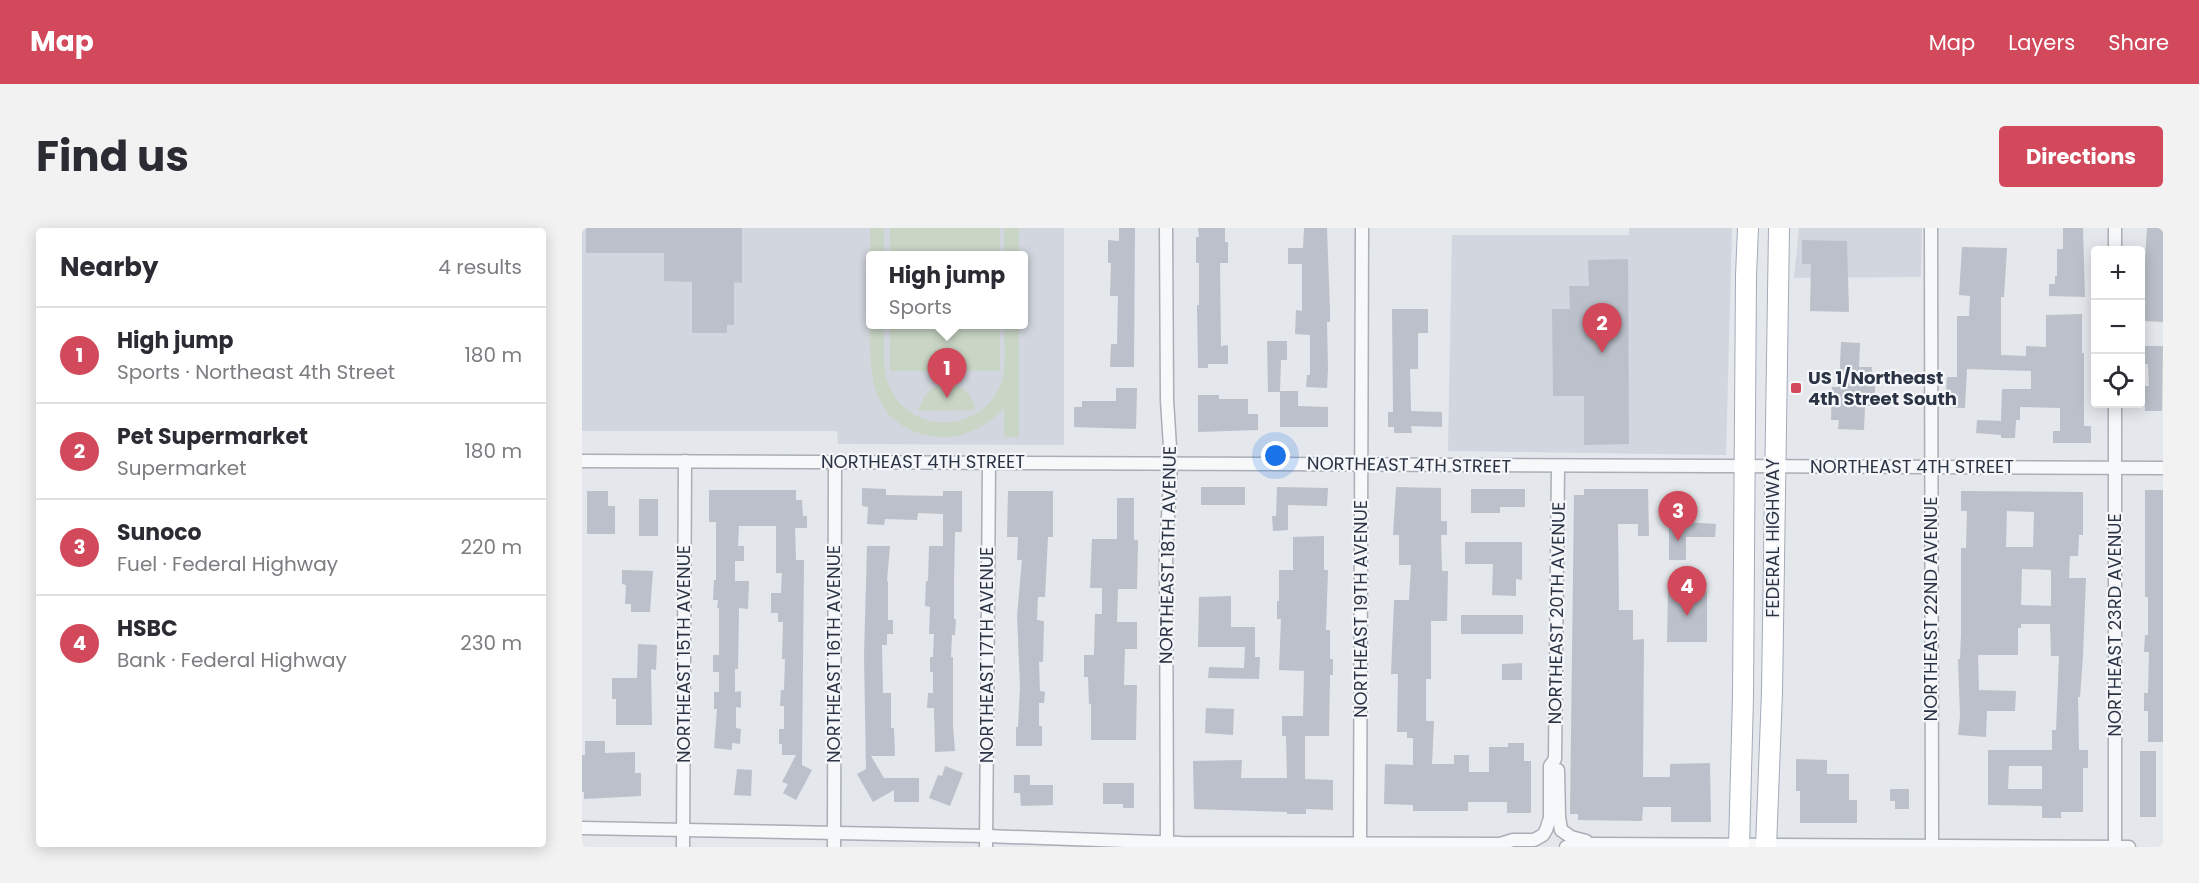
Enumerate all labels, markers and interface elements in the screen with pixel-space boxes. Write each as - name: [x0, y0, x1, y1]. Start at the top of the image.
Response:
- text: Map: [30, 22, 94, 61]
- text: Map: [1929, 28, 1975, 57]
- text: Layers: [2008, 28, 2075, 57]
- text: Share: [2108, 28, 2169, 57]
- button: Directions: [1999, 126, 2163, 187]
- text: Find us: [36, 127, 189, 186]
- map controls: [2091, 246, 2145, 408]
- button: +: [2091, 246, 2145, 300]
- text: Nearby: [60, 249, 158, 285]
- popup: [866, 251, 1028, 329]
- text: 4 results: [438, 253, 522, 281]
- text: High jump: [889, 260, 1005, 291]
- text: Sports: [889, 293, 952, 321]
- button: −: [2091, 300, 2145, 354]
- pin: 2: [1582, 304, 1622, 353]
- text: High jump: [117, 325, 234, 356]
- text: 1: [76, 341, 83, 369]
- text: 180 m: [464, 341, 522, 369]
- pin: 1: [928, 348, 967, 398]
- button: locate: [2091, 354, 2145, 408]
- text: Sports · Northeast 4th Street: [117, 358, 395, 386]
- place label: US 1/Northeast 4th Street South: [1808, 365, 1957, 411]
- marker: US 1/Northeast 4th Street South: [1789, 381, 1803, 395]
- text: Pet Supermarket: [117, 421, 308, 452]
- text: 2: [74, 437, 85, 465]
- text: 180 m: [464, 437, 522, 465]
- your location: [1261, 441, 1290, 470]
- street label: NORTHEAST 18TH AVENUE: [1153, 446, 1182, 664]
- street label: NORTHEAST 4TH STREET: [821, 449, 1025, 474]
- street label: NORTHEAST 4TH STREET: [1307, 450, 1512, 479]
- text: Supermarket: [117, 454, 246, 482]
- street label: NORTHEAST 4TH STREET: [1810, 454, 2014, 479]
- street label: FEDERAL HIGHWAY: [1760, 458, 1785, 618]
- pin: 3: [1658, 492, 1698, 541]
- street label: NORTHEAST 22ND AVENUE: [1918, 497, 1943, 721]
- street label: NORTHEAST 19TH AVENUE: [1348, 500, 1373, 718]
- street label: NORTHEAST 20TH AVENUE: [1542, 501, 1571, 725]
- street label: NORTHEAST 23RD AVENUE: [2102, 513, 2127, 737]
- text: Sunoco: [117, 517, 202, 548]
- text: 3: [73, 533, 86, 561]
- text: 220 m: [461, 533, 522, 561]
- street label: NORTHEAST 15TH AVENUE: [671, 545, 696, 763]
- street label: NORTHEAST 16TH AVENUE: [821, 545, 846, 763]
- street label: NORTHEAST 17TH AVENUE: [974, 547, 999, 763]
- text: Fuel · Federal Highway: [117, 550, 338, 578]
- pin: 4: [1668, 566, 1706, 616]
- text: HSBC: [117, 613, 178, 644]
- text: 4: [73, 629, 86, 657]
- text: 230 m: [460, 629, 522, 657]
- text: Bank · Federal Highway: [117, 646, 347, 674]

